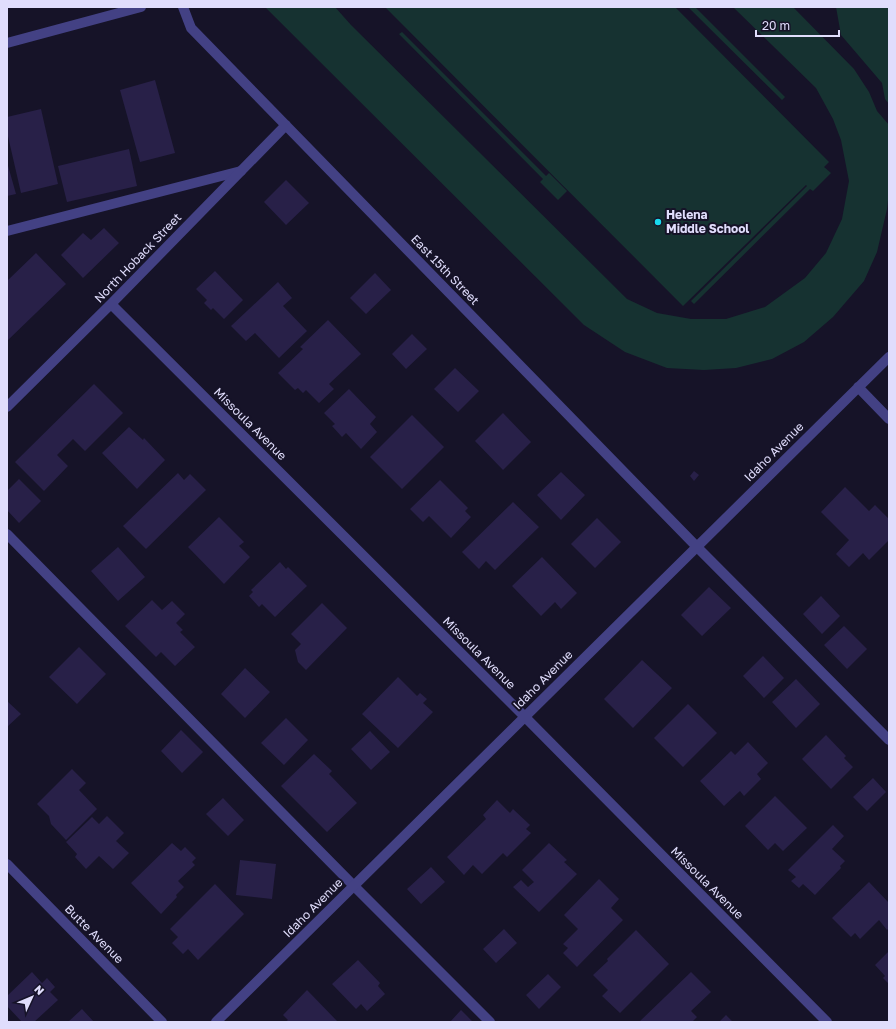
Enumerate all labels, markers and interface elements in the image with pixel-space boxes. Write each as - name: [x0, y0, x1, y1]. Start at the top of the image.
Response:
- scale bar: [756, 12, 839, 38]
- text: 20 m: [762, 18, 790, 33]
- place label: Helena Middle School: [666, 207, 749, 236]
- street label: North Hoback Street: [91, 210, 184, 306]
- marker: Helena Middle School: [653, 217, 663, 227]
- street label: East 15th Street: [408, 231, 483, 308]
- street label: Missoula Avenue: [211, 384, 290, 463]
- street label: Idaho Avenue: [741, 419, 807, 484]
- street label: Missoula Avenue: [440, 613, 519, 692]
- street label: Idaho Avenue: [510, 647, 576, 712]
- street label: Missoula Avenue: [668, 843, 747, 922]
- street label: Idaho Avenue: [280, 875, 346, 940]
- street label: Butte Avenue: [62, 901, 127, 966]
- north arrow: [12, 977, 52, 1017]
- text: N: [32, 982, 47, 997]

